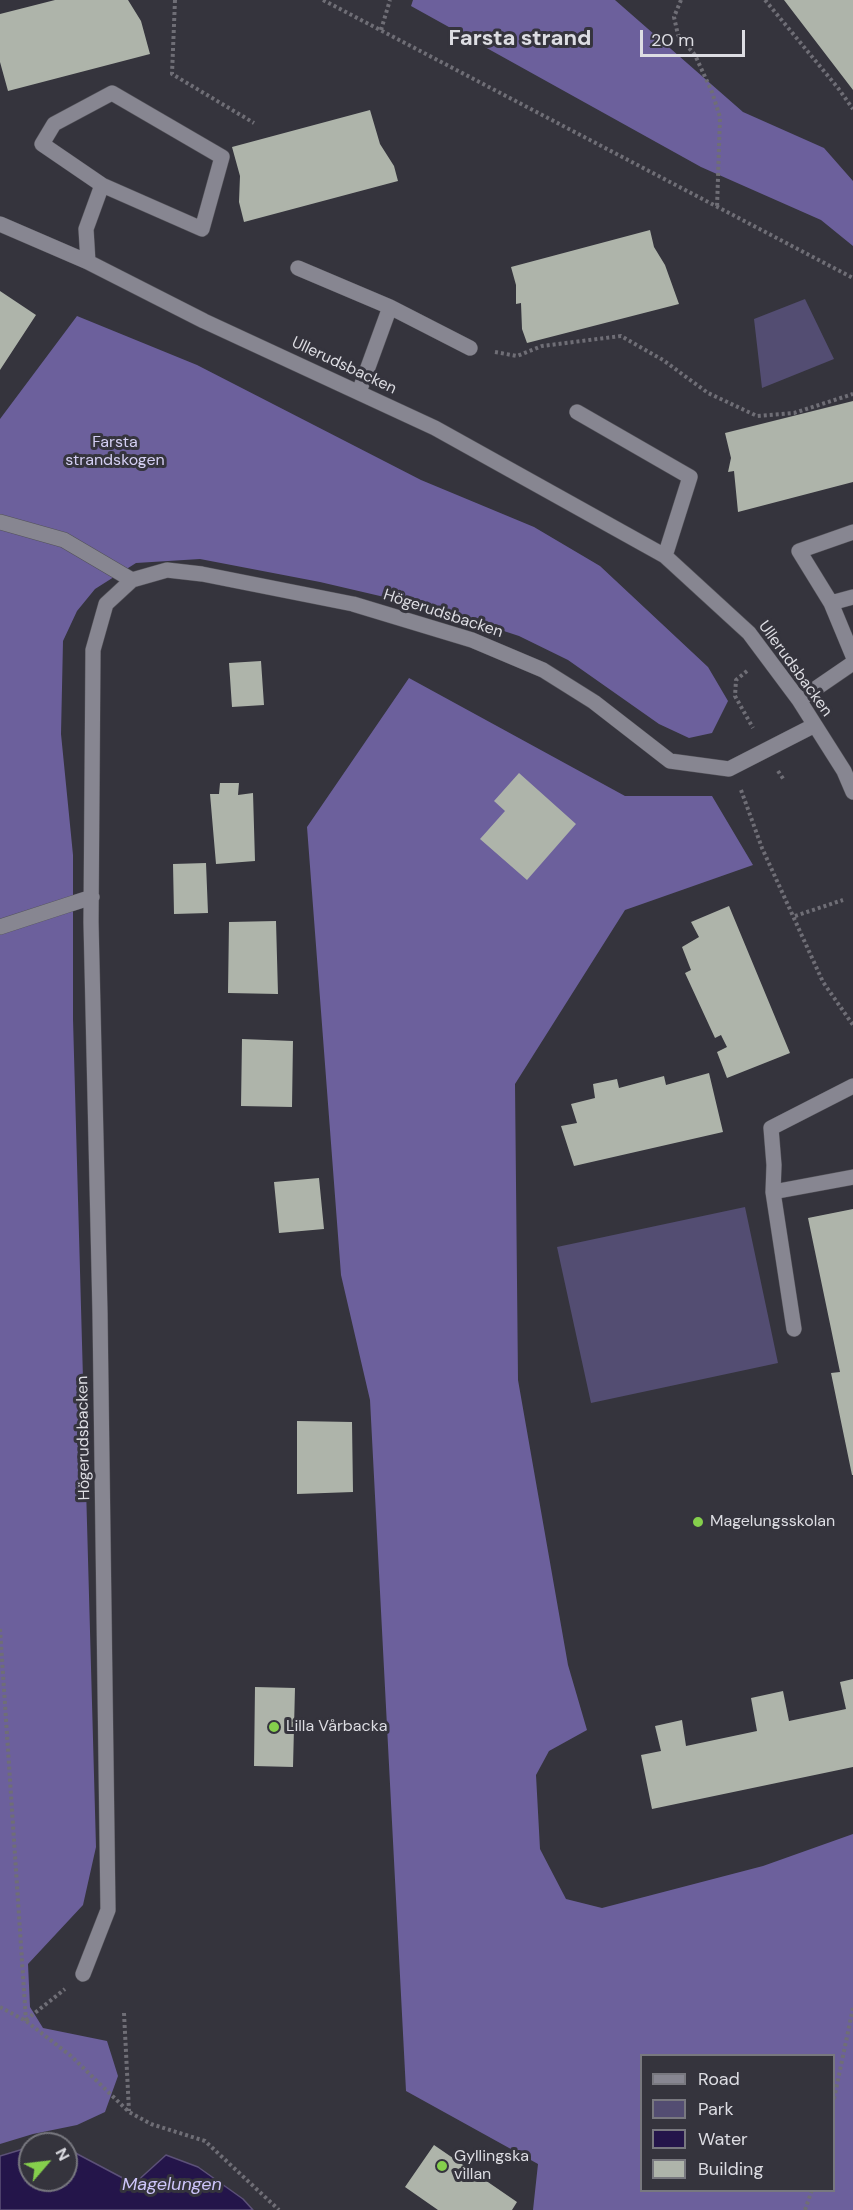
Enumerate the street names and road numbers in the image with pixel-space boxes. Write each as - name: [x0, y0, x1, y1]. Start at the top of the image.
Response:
- street label: Ullerudsbacken: [289, 333, 399, 399]
- street label: Högerudsbacken: [381, 586, 505, 642]
- street label: Ullerudsbacken: [754, 617, 836, 721]
- street label: Högerudsbacken: [73, 1376, 95, 1500]

